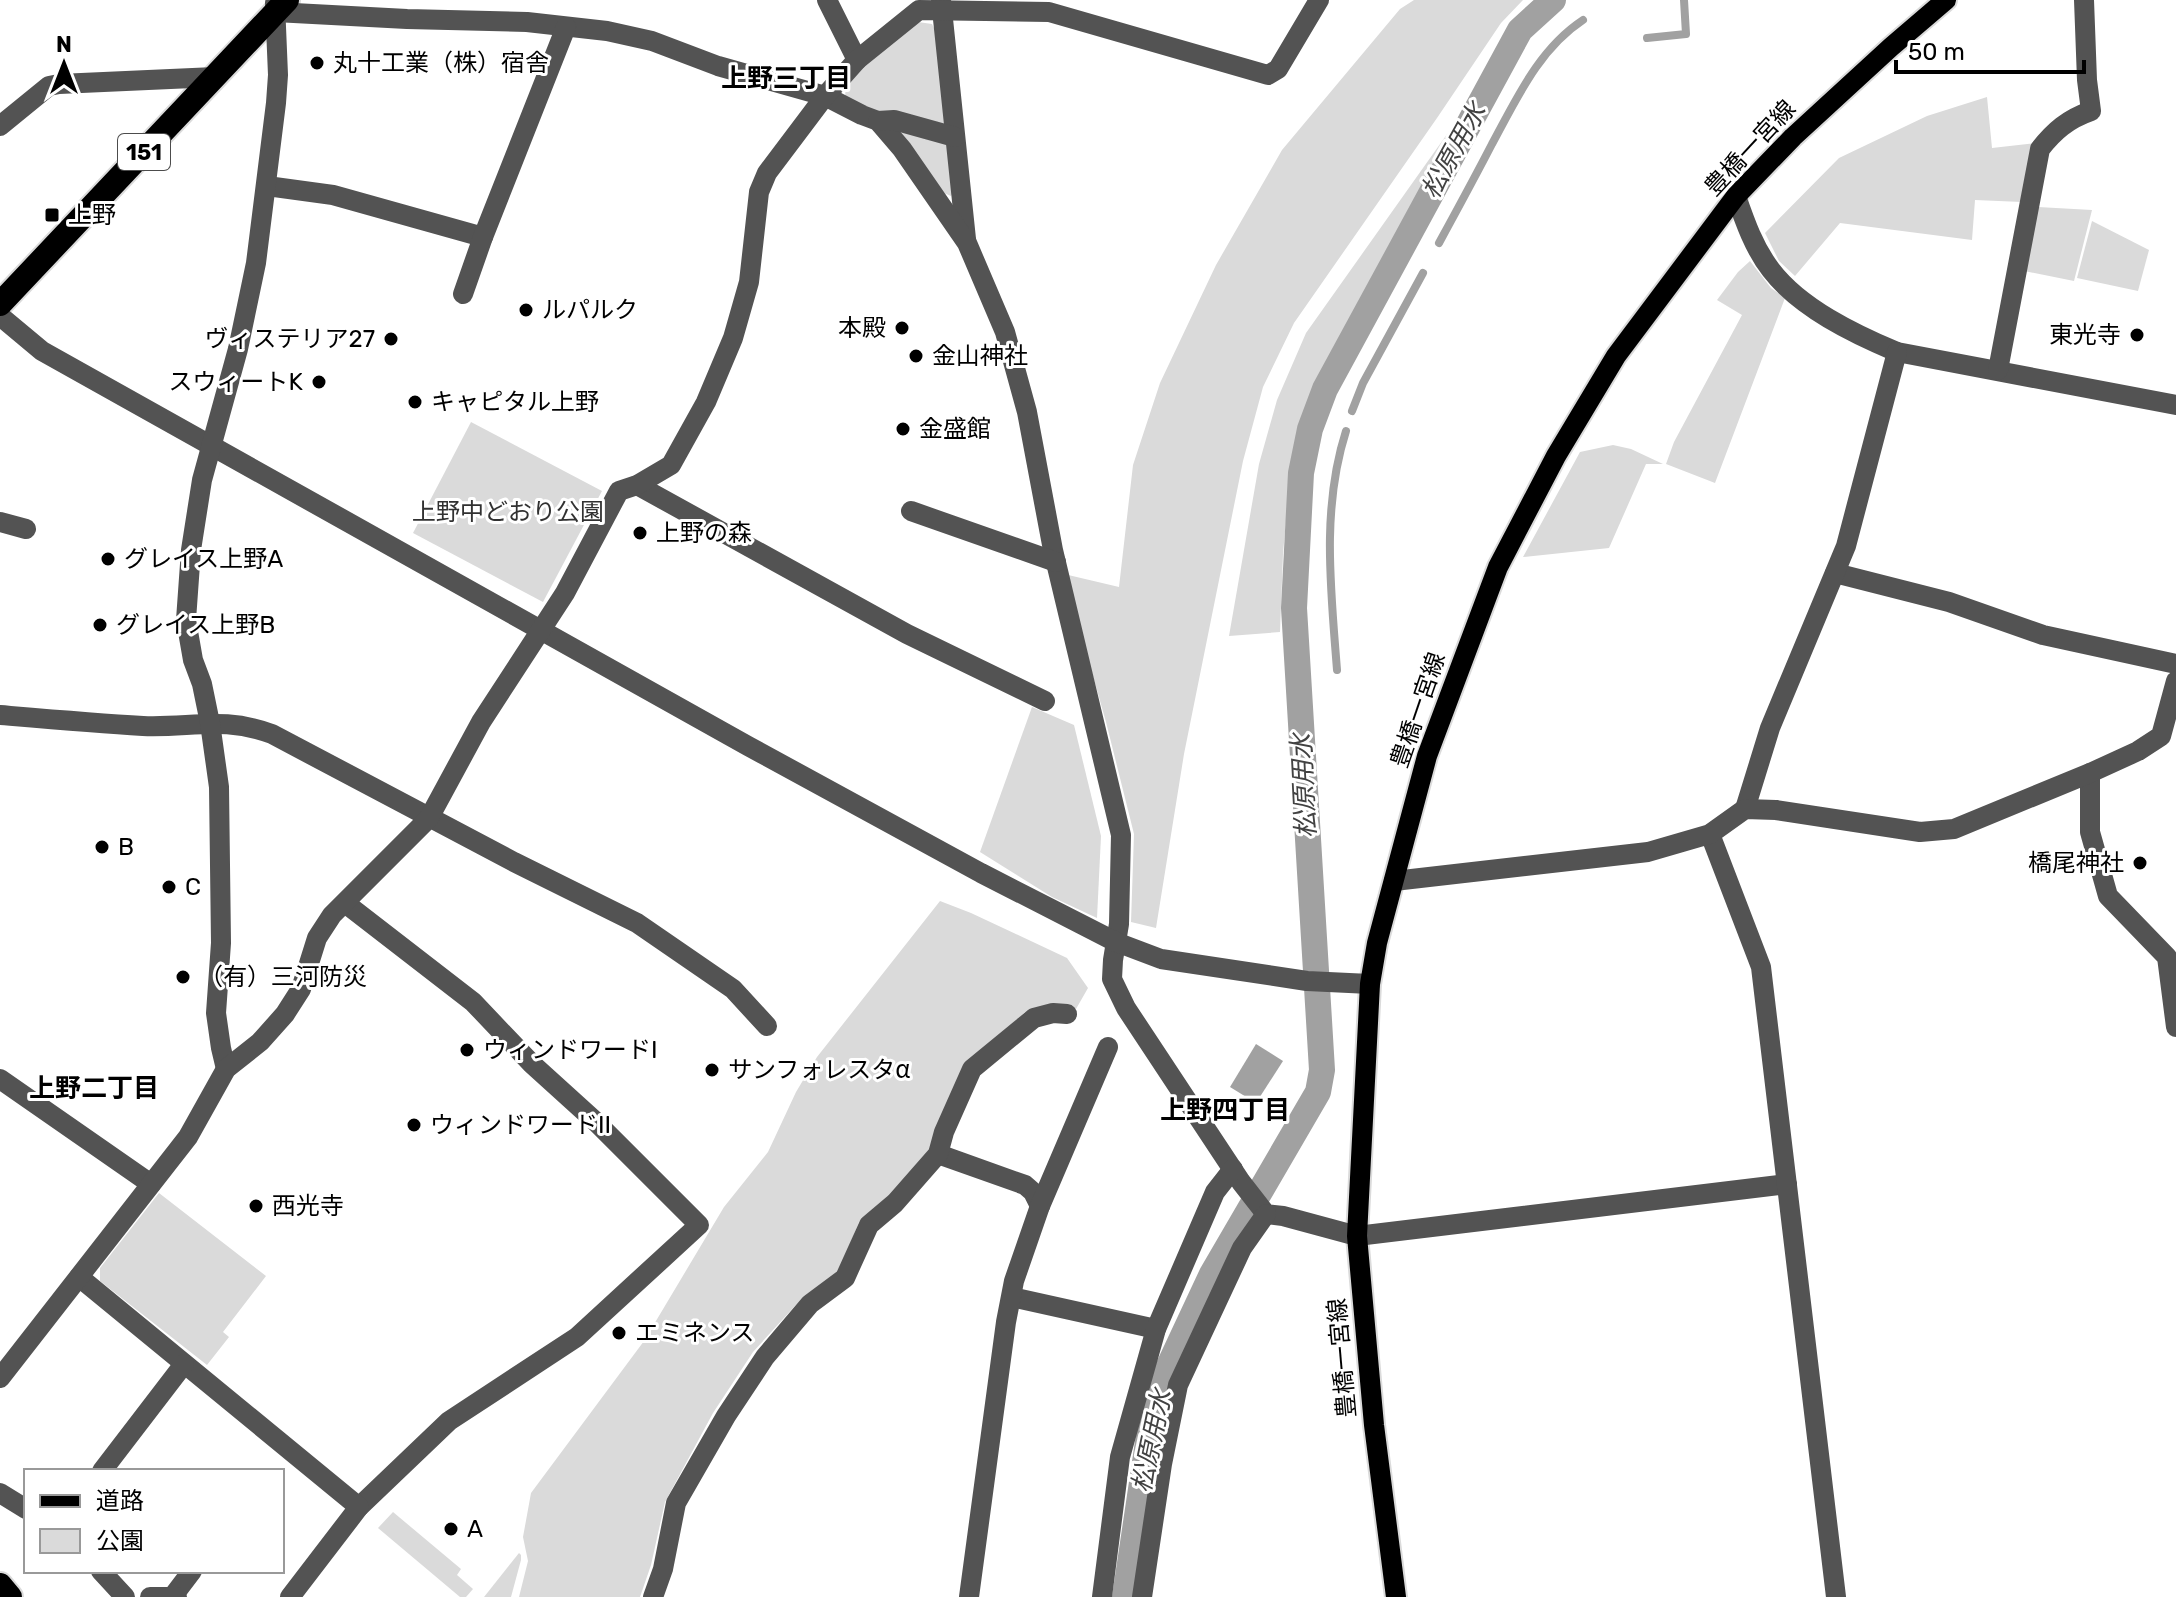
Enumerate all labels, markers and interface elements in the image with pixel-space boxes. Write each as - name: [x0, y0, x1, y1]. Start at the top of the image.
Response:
- north arrow: [24, 24, 104, 104]
- scale bar: [1896, 24, 2084, 74]
- text: N: [56, 31, 72, 58]
- text: 50 m: [1908, 38, 1965, 66]
- place label: 丸十工業（株）宿舎: [333, 49, 549, 77]
- marker: 丸十工業（株）宿舎: [308, 54, 326, 72]
- district label: 上野三丁目: [721, 63, 851, 94]
- water label: 松原用水: [1415, 95, 1494, 204]
- street label: 豊橋一宮線: [1699, 95, 1801, 201]
- road number: 151: [118, 134, 170, 170]
- place label: 上野: [68, 201, 116, 229]
- marker: 上野: [43, 206, 61, 224]
- place label: ルパルク: [542, 296, 638, 324]
- marker: ルパルク: [517, 301, 535, 319]
- place label: 本殿: [838, 314, 886, 342]
- marker: 本殿: [893, 319, 911, 337]
- place label: 東光寺: [2049, 321, 2121, 349]
- place label: ヴィステリア27: [205, 325, 375, 353]
- marker: 東光寺: [2128, 326, 2146, 344]
- marker: ヴィステリア27: [382, 330, 400, 348]
- place label: 金山神社: [932, 342, 1028, 370]
- marker: 金山神社: [907, 347, 925, 365]
- place label: スウィートK: [169, 368, 304, 396]
- marker: スウィートK: [310, 373, 328, 391]
- place label: キャピタル上野: [431, 388, 599, 416]
- marker: キャピタル上野: [406, 393, 424, 411]
- place label: 金盛館: [919, 415, 991, 443]
- marker: 金盛館: [894, 420, 912, 438]
- park label: 上野中どおり公園: [412, 498, 604, 526]
- place label: 上野の森: [656, 519, 752, 547]
- marker: 上野の森: [631, 524, 649, 542]
- place label: グレイス上野A: [124, 545, 283, 573]
- marker: グレイス上野A: [99, 550, 117, 568]
- place label: グレイス上野B: [116, 611, 275, 639]
- marker: グレイス上野B: [91, 616, 109, 634]
- street label: 豊橋一宮線: [1385, 649, 1451, 771]
- water label: 松原用水: [1286, 730, 1322, 839]
- place label: B: [118, 833, 134, 861]
- marker: B: [93, 838, 111, 856]
- place label: 橋尾神社: [2028, 849, 2124, 877]
- marker: 橋尾神社: [2131, 854, 2149, 872]
- place label: C: [185, 873, 201, 901]
- marker: C: [160, 878, 178, 896]
- place label: （有）三河防災: [199, 963, 367, 991]
- marker: （有）三河防災: [174, 968, 192, 986]
- place label: ウィンドワードI: [483, 1036, 658, 1064]
- marker: ウィンドワードI: [458, 1041, 476, 1059]
- place label: サンフォレスタα: [728, 1056, 910, 1084]
- marker: サンフォレスタα: [703, 1061, 721, 1079]
- district label: 上野二丁目: [29, 1073, 159, 1104]
- district label: 上野四丁目: [1160, 1095, 1290, 1126]
- place label: ウィンドワードII: [430, 1111, 611, 1139]
- marker: ウィンドワードII: [405, 1116, 423, 1134]
- place label: 西光寺: [272, 1192, 344, 1220]
- marker: 西光寺: [247, 1197, 265, 1215]
- street label: 豊橋一宮線: [1323, 1297, 1361, 1419]
- place label: エミネンス: [635, 1319, 755, 1347]
- marker: エミネンス: [610, 1324, 628, 1342]
- water label: 松原用水: [1126, 1384, 1179, 1495]
- legend: [24, 1469, 284, 1573]
- text: 道路: [96, 1487, 144, 1515]
- place label: A: [467, 1515, 483, 1543]
- marker: A: [442, 1520, 460, 1538]
- text: 公園: [96, 1527, 144, 1555]

